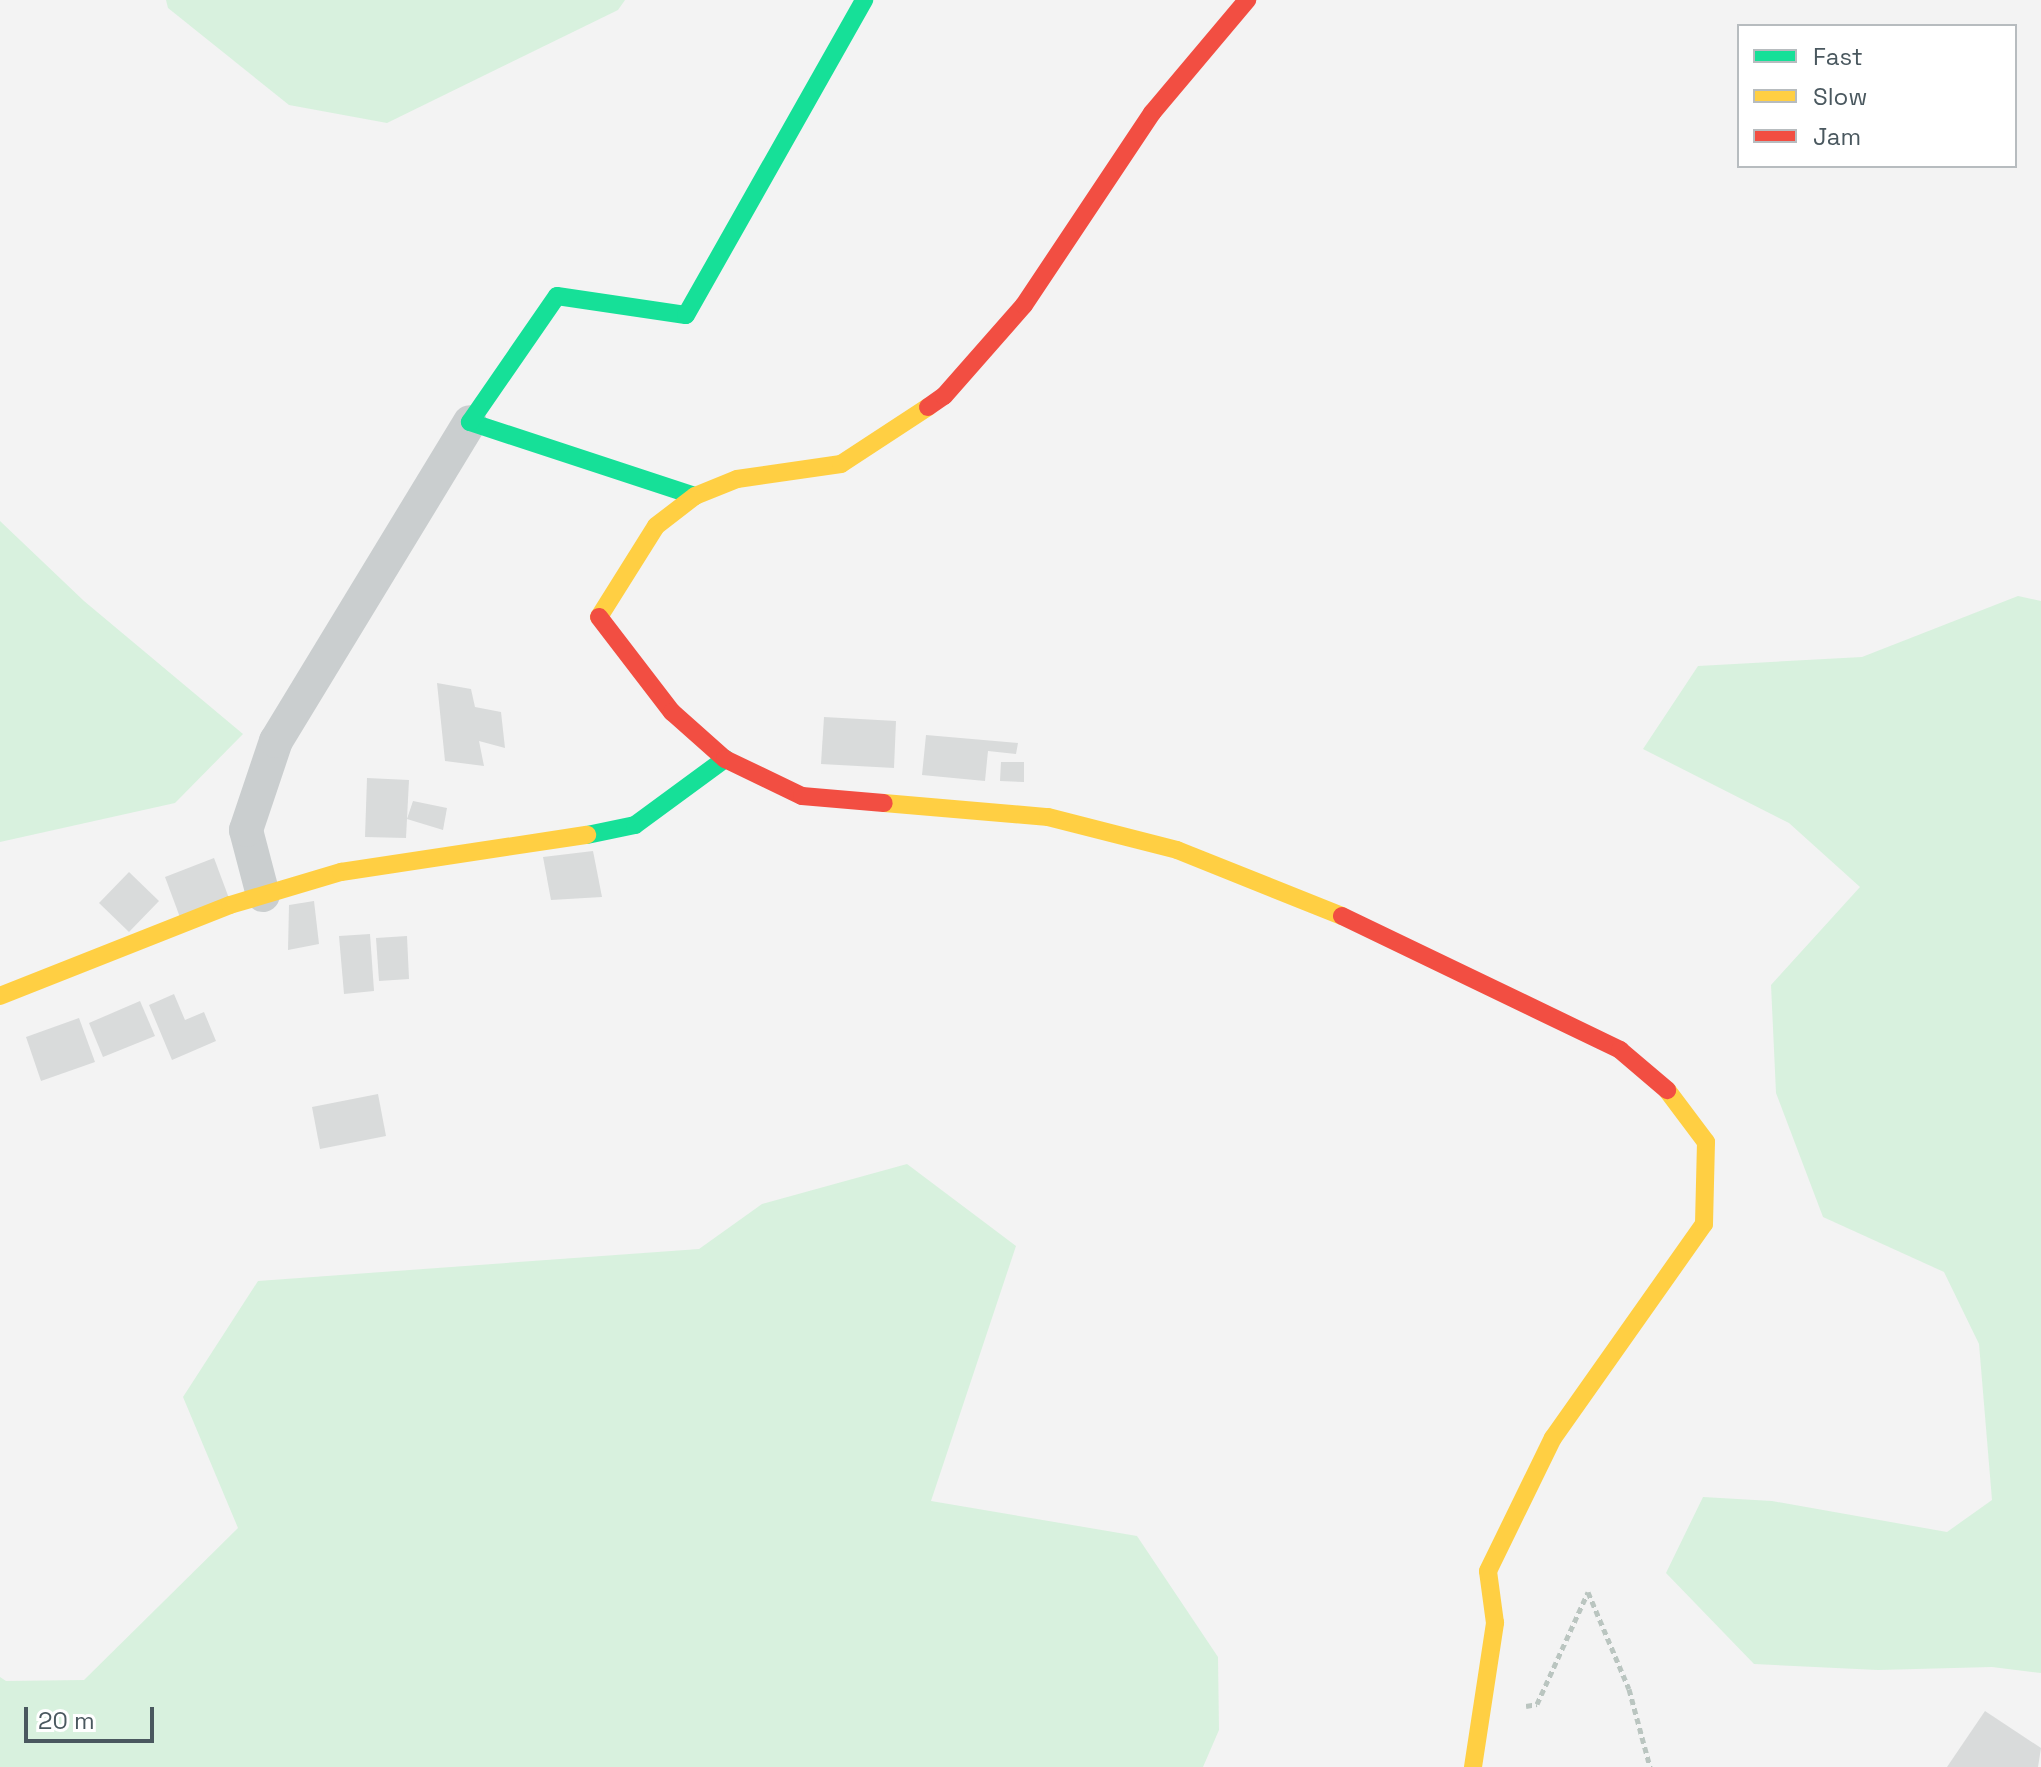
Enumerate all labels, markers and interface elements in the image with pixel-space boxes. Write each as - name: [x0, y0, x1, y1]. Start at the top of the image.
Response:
- legend: [1737, 24, 2017, 168]
- text: Fast: [1813, 41, 1863, 72]
- text: Slow: [1813, 81, 1867, 112]
- text: Jam: [1813, 121, 1861, 152]
- scale bar: [28, 1691, 158, 1741]
- text: 20 m: [38, 1705, 95, 1736]

